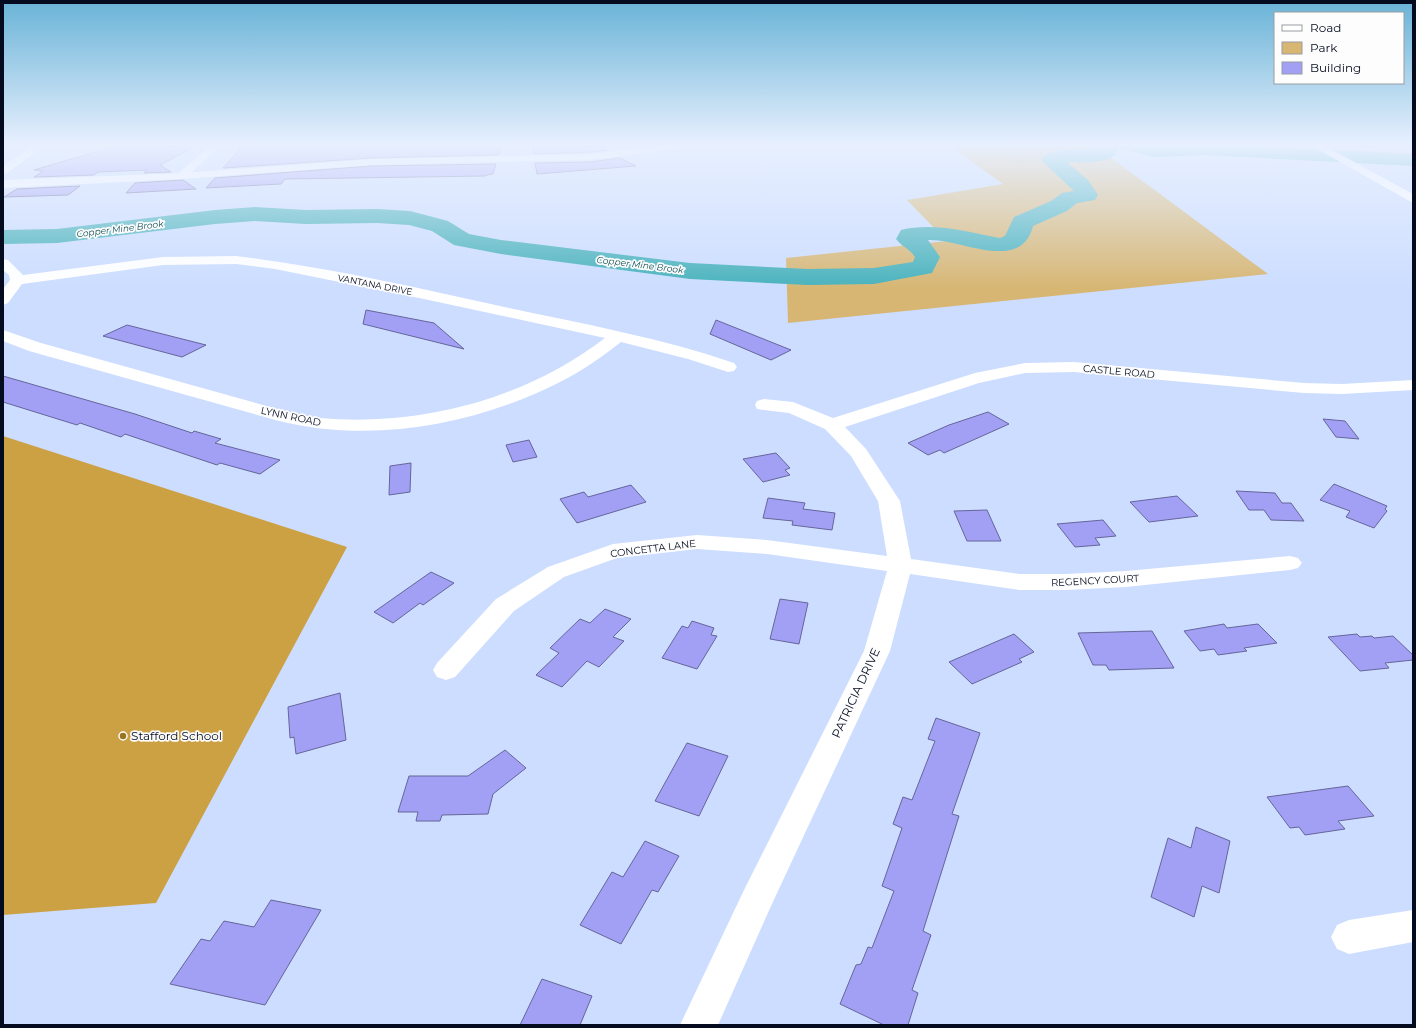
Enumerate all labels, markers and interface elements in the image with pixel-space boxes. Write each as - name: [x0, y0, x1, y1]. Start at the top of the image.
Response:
- legend: [1274, 12, 1404, 84]
- text: Road: [1310, 20, 1341, 35]
- text: Park: [1310, 40, 1338, 55]
- text: Building: [1310, 60, 1361, 75]
- water label: Copper Mine Brook: [76, 218, 165, 239]
- water label: Copper Mine Brook: [596, 254, 685, 275]
- street label: VANTANA DRIVE: [337, 272, 413, 297]
- street label: CASTLE ROAD: [1083, 362, 1155, 381]
- street label: LYNN ROAD: [260, 404, 322, 429]
- street label: CONCETTA LANE: [610, 537, 697, 560]
- street label: REGENCY COURT: [1051, 572, 1140, 589]
- street label: PATRICIA DRIVE: [828, 645, 883, 740]
- place label: Stafford School: [131, 728, 222, 743]
- marker: Stafford School: [118, 731, 128, 741]

